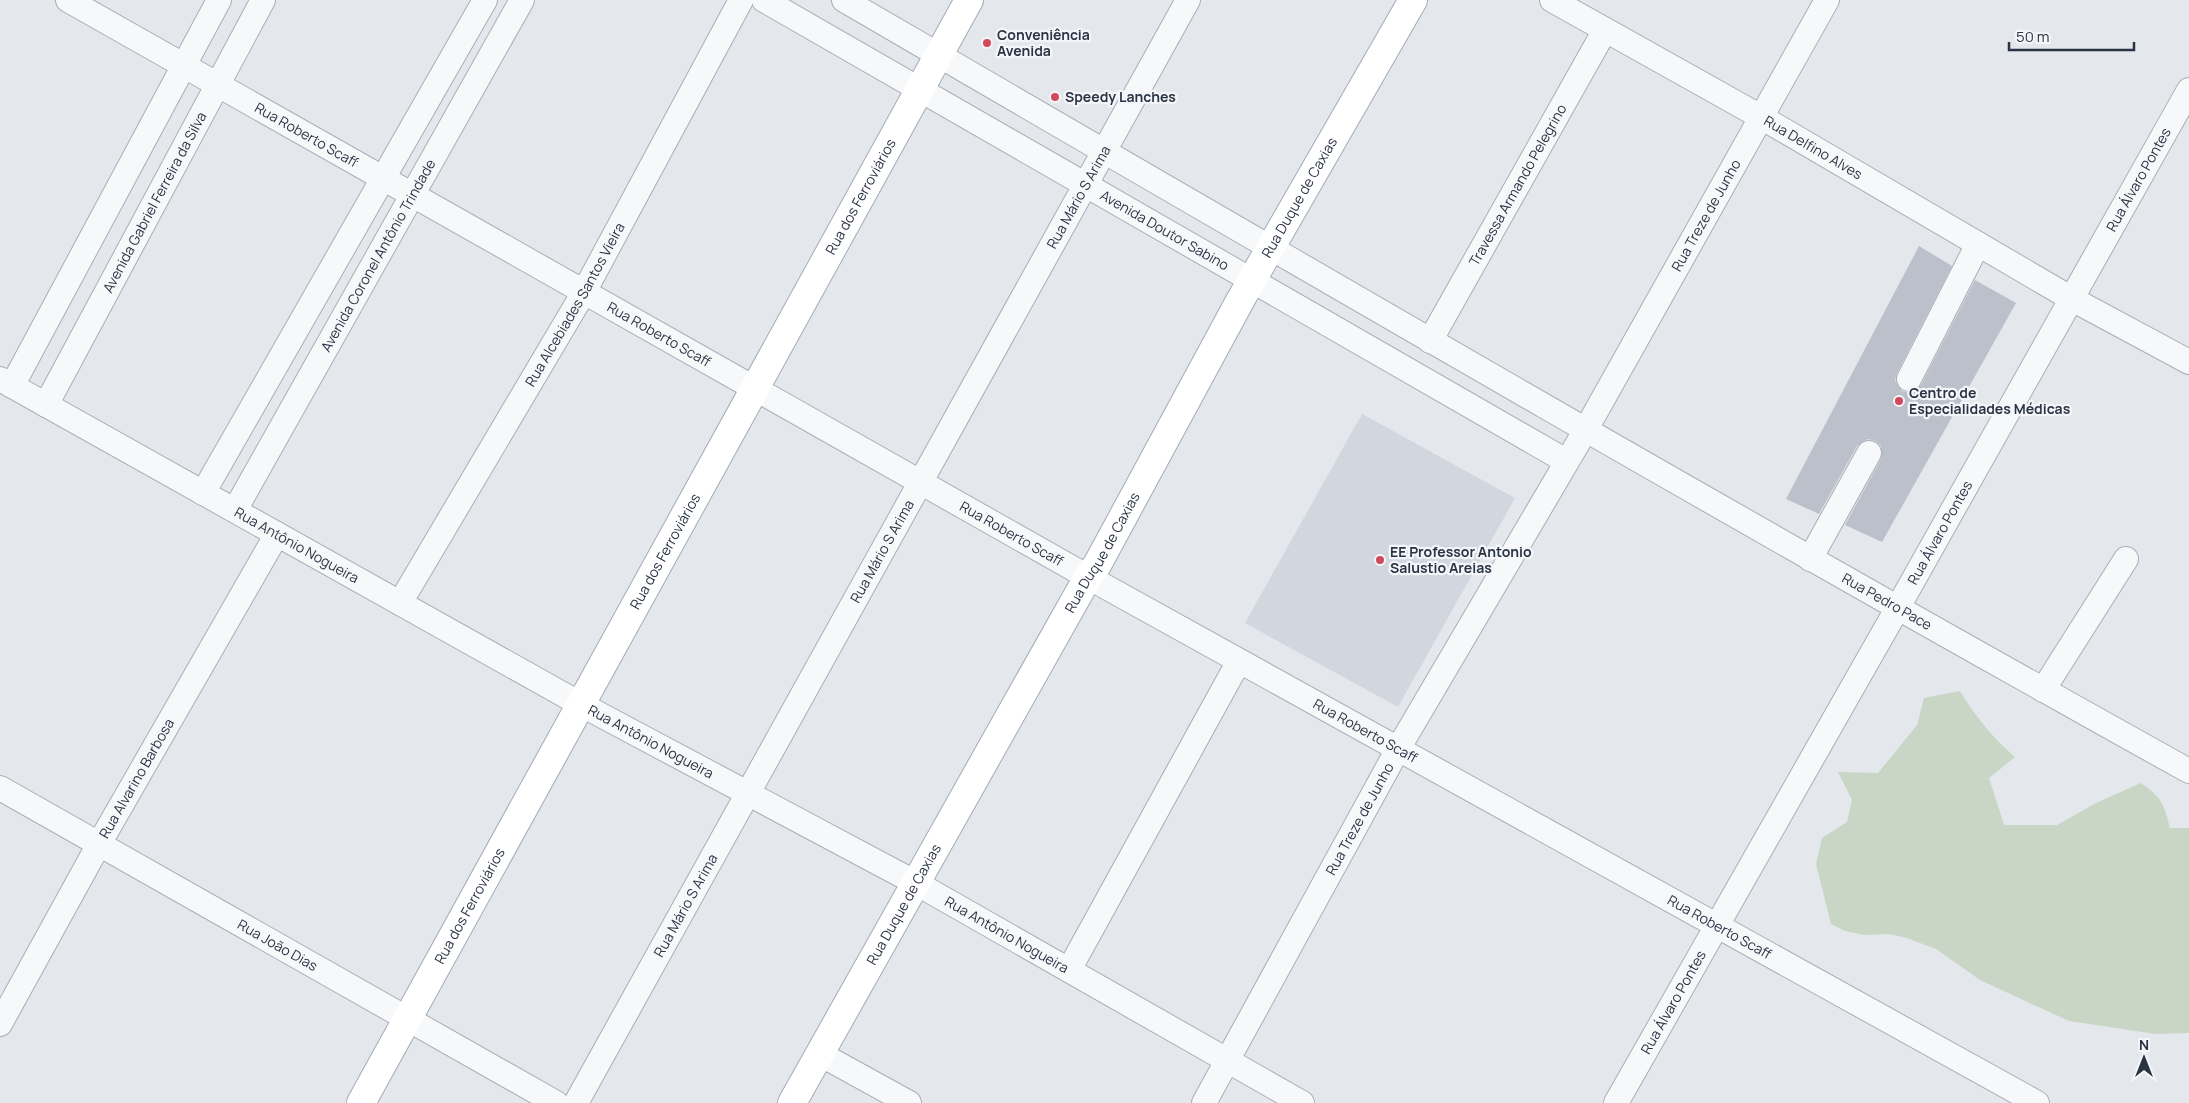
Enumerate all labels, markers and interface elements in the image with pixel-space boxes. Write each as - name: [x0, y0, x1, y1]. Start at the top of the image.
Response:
- scale bar: [2009, 20, 2134, 52]
- place label: Conveniência Avenida: [997, 25, 1090, 60]
- text: 50 m: [2016, 26, 2050, 47]
- marker: Conveniência Avenida: [981, 37, 993, 49]
- place label: Speedy Lanches: [1065, 87, 1176, 106]
- marker: Speedy Lanches: [1049, 91, 1061, 103]
- street label: Rua Roberto Scaff: [251, 98, 363, 172]
- street label: Travessa Armando Pelegrino: [1464, 100, 1570, 269]
- street label: Avenida Gabriel Ferreira da Silva: [98, 108, 210, 296]
- street label: Rua Delfino Alves: [1761, 111, 1866, 183]
- street label: Rua Álvaro Pontes: [2101, 124, 2175, 235]
- street label: Rua Duque de Caxias: [1257, 134, 1341, 261]
- street label: Rua dos Ferroviários: [821, 135, 900, 258]
- street label: Rua Mário S Arima: [1042, 142, 1114, 252]
- street label: Avenida Coronel Antônio Trindade: [316, 156, 440, 355]
- street label: Rua Treze de Junho: [1667, 156, 1745, 274]
- street label: Avenida Doutor Sabino: [1097, 185, 1233, 274]
- street label: Rua Alcebiades Santos Vieira: [520, 219, 629, 390]
- street label: Rua Roberto Scaff: [604, 297, 715, 371]
- place label: Centro de Especialidades Médicas: [1909, 383, 2071, 418]
- marker: Centro de Especialidades Médicas: [1893, 395, 1905, 407]
- street label: Rua Álvaro Pontes: [1903, 477, 1976, 588]
- street label: Rua Duque de Caxias: [1060, 489, 1144, 616]
- street label: Rua dos Ferroviários: [625, 490, 704, 612]
- street label: Rua Mário S Arima: [845, 496, 918, 606]
- street label: Rua Roberto Scaff: [956, 496, 1068, 571]
- street label: Rua Antônio Nogueira: [231, 502, 363, 587]
- place label: EE Professor Antonio Salustio Areias: [1390, 542, 1532, 577]
- marker: EE Professor Antonio Salustio Areias: [1374, 554, 1386, 566]
- street label: Rua Pedro Pace: [1839, 568, 1936, 634]
- street label: Rua Roberto Scaff: [1310, 694, 1422, 767]
- street label: Rua Antônio Nogueira: [585, 700, 717, 782]
- street label: Rua Alvarino Barbosa: [94, 715, 178, 842]
- street label: Rua Treze de Junho: [1321, 759, 1398, 878]
- street label: Rua Duque de Caxias: [862, 840, 945, 968]
- street label: Rua dos Ferroviários: [430, 844, 509, 967]
- street label: Rua Mário S Arima: [649, 850, 721, 960]
- street label: Rua Roberto Scaff: [1664, 890, 1776, 963]
- street label: Rua Antônio Nogueira: [942, 891, 1072, 977]
- street label: Rua João Dias: [234, 915, 321, 975]
- street label: Rua Álvaro Pontes: [1636, 947, 1710, 1057]
- north arrow: [2119, 1033, 2169, 1083]
- text: N: [2139, 1035, 2149, 1054]

